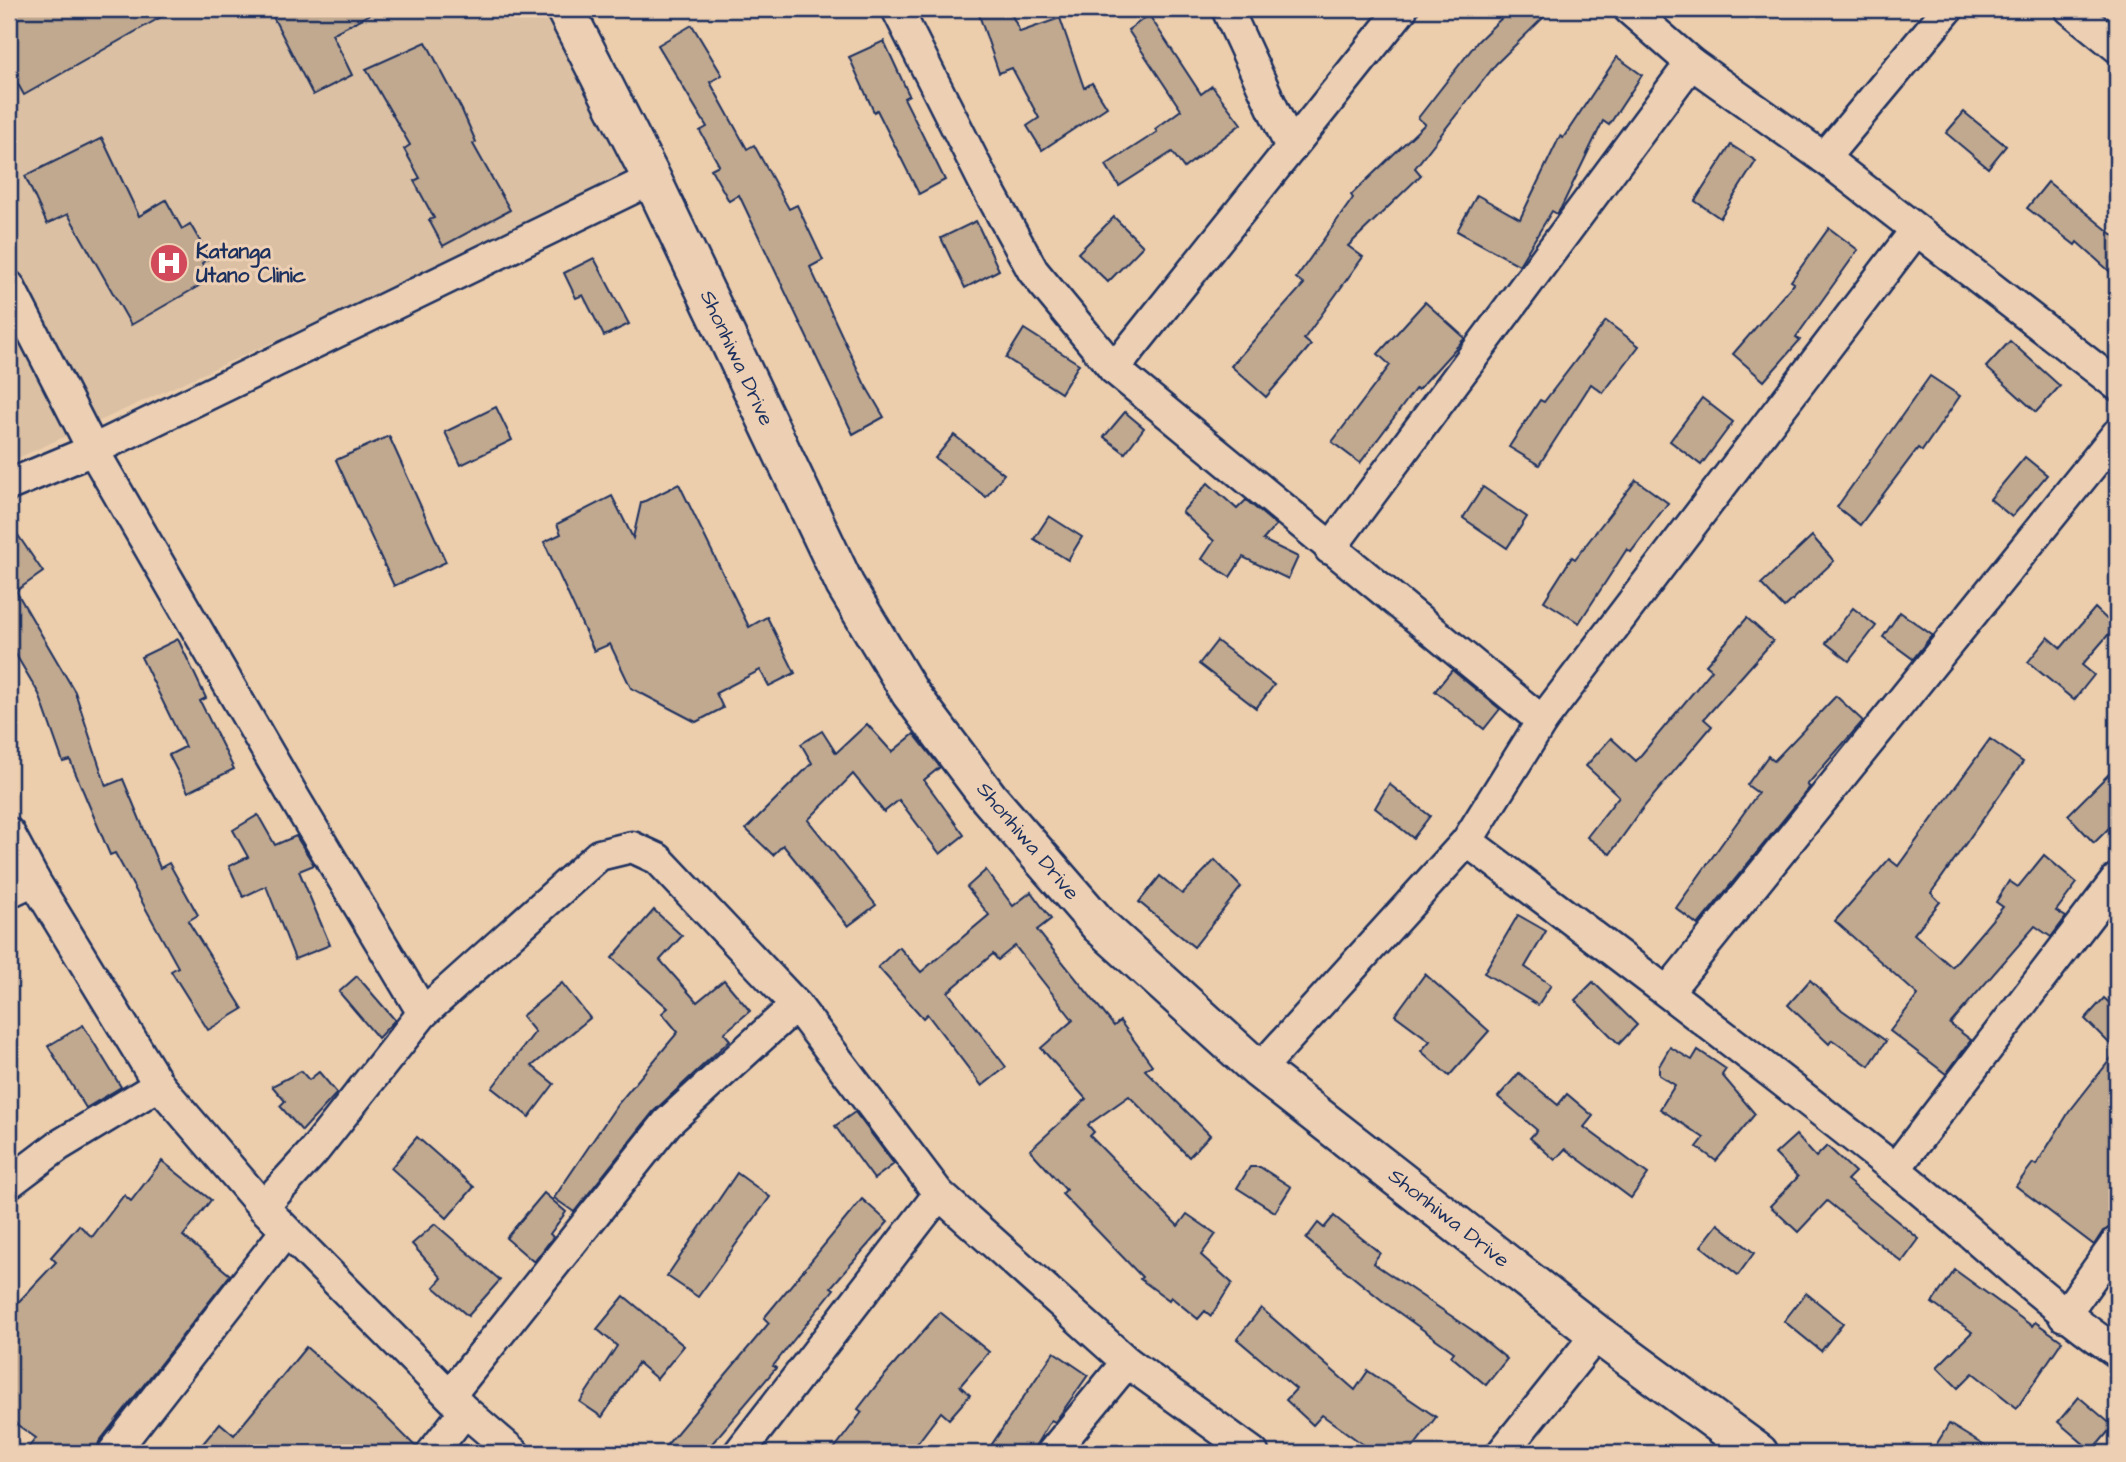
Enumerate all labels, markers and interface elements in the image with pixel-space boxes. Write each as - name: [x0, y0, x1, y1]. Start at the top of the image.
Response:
- place label: Katanga Utano Clinic: [196, 237, 307, 290]
- hospital icon: Katanga Utano Clinic: [148, 242, 190, 284]
- street label: Shonhiwa Drive: [693, 285, 781, 431]
- street label: Shonhiwa Drive: [970, 776, 1086, 906]
- street label: Shonhiwa Drive: [1382, 1161, 1516, 1275]

